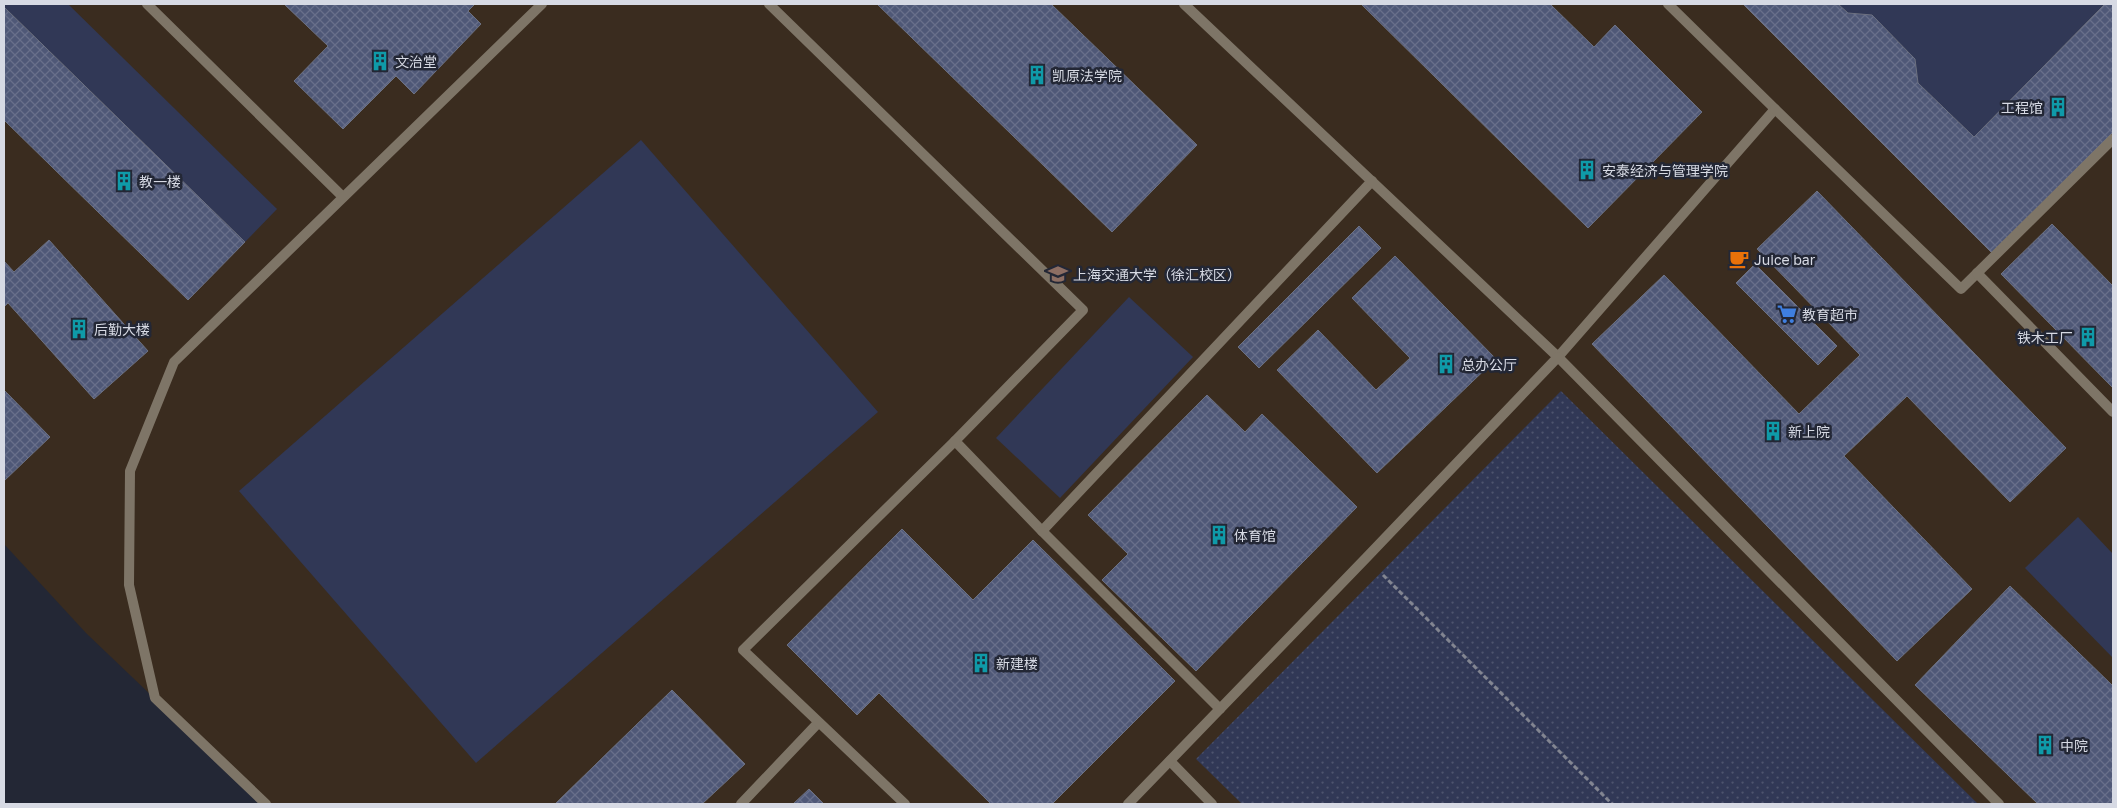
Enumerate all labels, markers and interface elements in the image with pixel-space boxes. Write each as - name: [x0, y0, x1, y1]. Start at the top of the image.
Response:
- building icon: 文治堂: [369, 50, 391, 72]
- place label: 文治堂: [395, 53, 437, 70]
- building icon: 凯原法学院: [1026, 64, 1048, 86]
- place label: 凯原法学院: [1052, 67, 1122, 84]
- building icon: 工程馆: [2047, 96, 2069, 118]
- place label: 工程馆: [2001, 99, 2043, 116]
- building icon: 安泰经济与管理学院: [1576, 159, 1598, 181]
- place label: 安泰经济与管理学院: [1602, 162, 1728, 179]
- building icon: 教一楼: [113, 170, 135, 192]
- place label: 教一楼: [139, 173, 181, 190]
- cafe icon: Juice bar: [1728, 248, 1750, 270]
- place label: Juice bar: [1754, 251, 1816, 268]
- school or university icon: 上海交通大学（徐汇校区）: [1047, 263, 1069, 285]
- place label: 上海交通大学（徐汇校区）: [1073, 266, 1241, 283]
- supermarket icon: 教育超市: [1776, 303, 1798, 325]
- place label: 教育超市: [1802, 306, 1858, 323]
- building icon: 后勤大楼: [68, 318, 90, 340]
- place label: 后勤大楼: [94, 321, 150, 338]
- building icon: 铁木工厂: [2077, 326, 2099, 348]
- place label: 铁木工厂: [2017, 329, 2073, 346]
- building icon: 总办公厅: [1435, 353, 1457, 375]
- place label: 总办公厅: [1461, 356, 1517, 373]
- building icon: 新上院: [1762, 420, 1784, 442]
- place label: 新上院: [1788, 423, 1830, 440]
- building icon: 体育馆: [1208, 524, 1230, 546]
- place label: 体育馆: [1234, 527, 1276, 544]
- building icon: 新建楼: [970, 652, 992, 674]
- place label: 新建楼: [996, 655, 1038, 672]
- building icon: 中院: [2034, 734, 2056, 756]
- place label: 中院: [2060, 737, 2088, 754]

